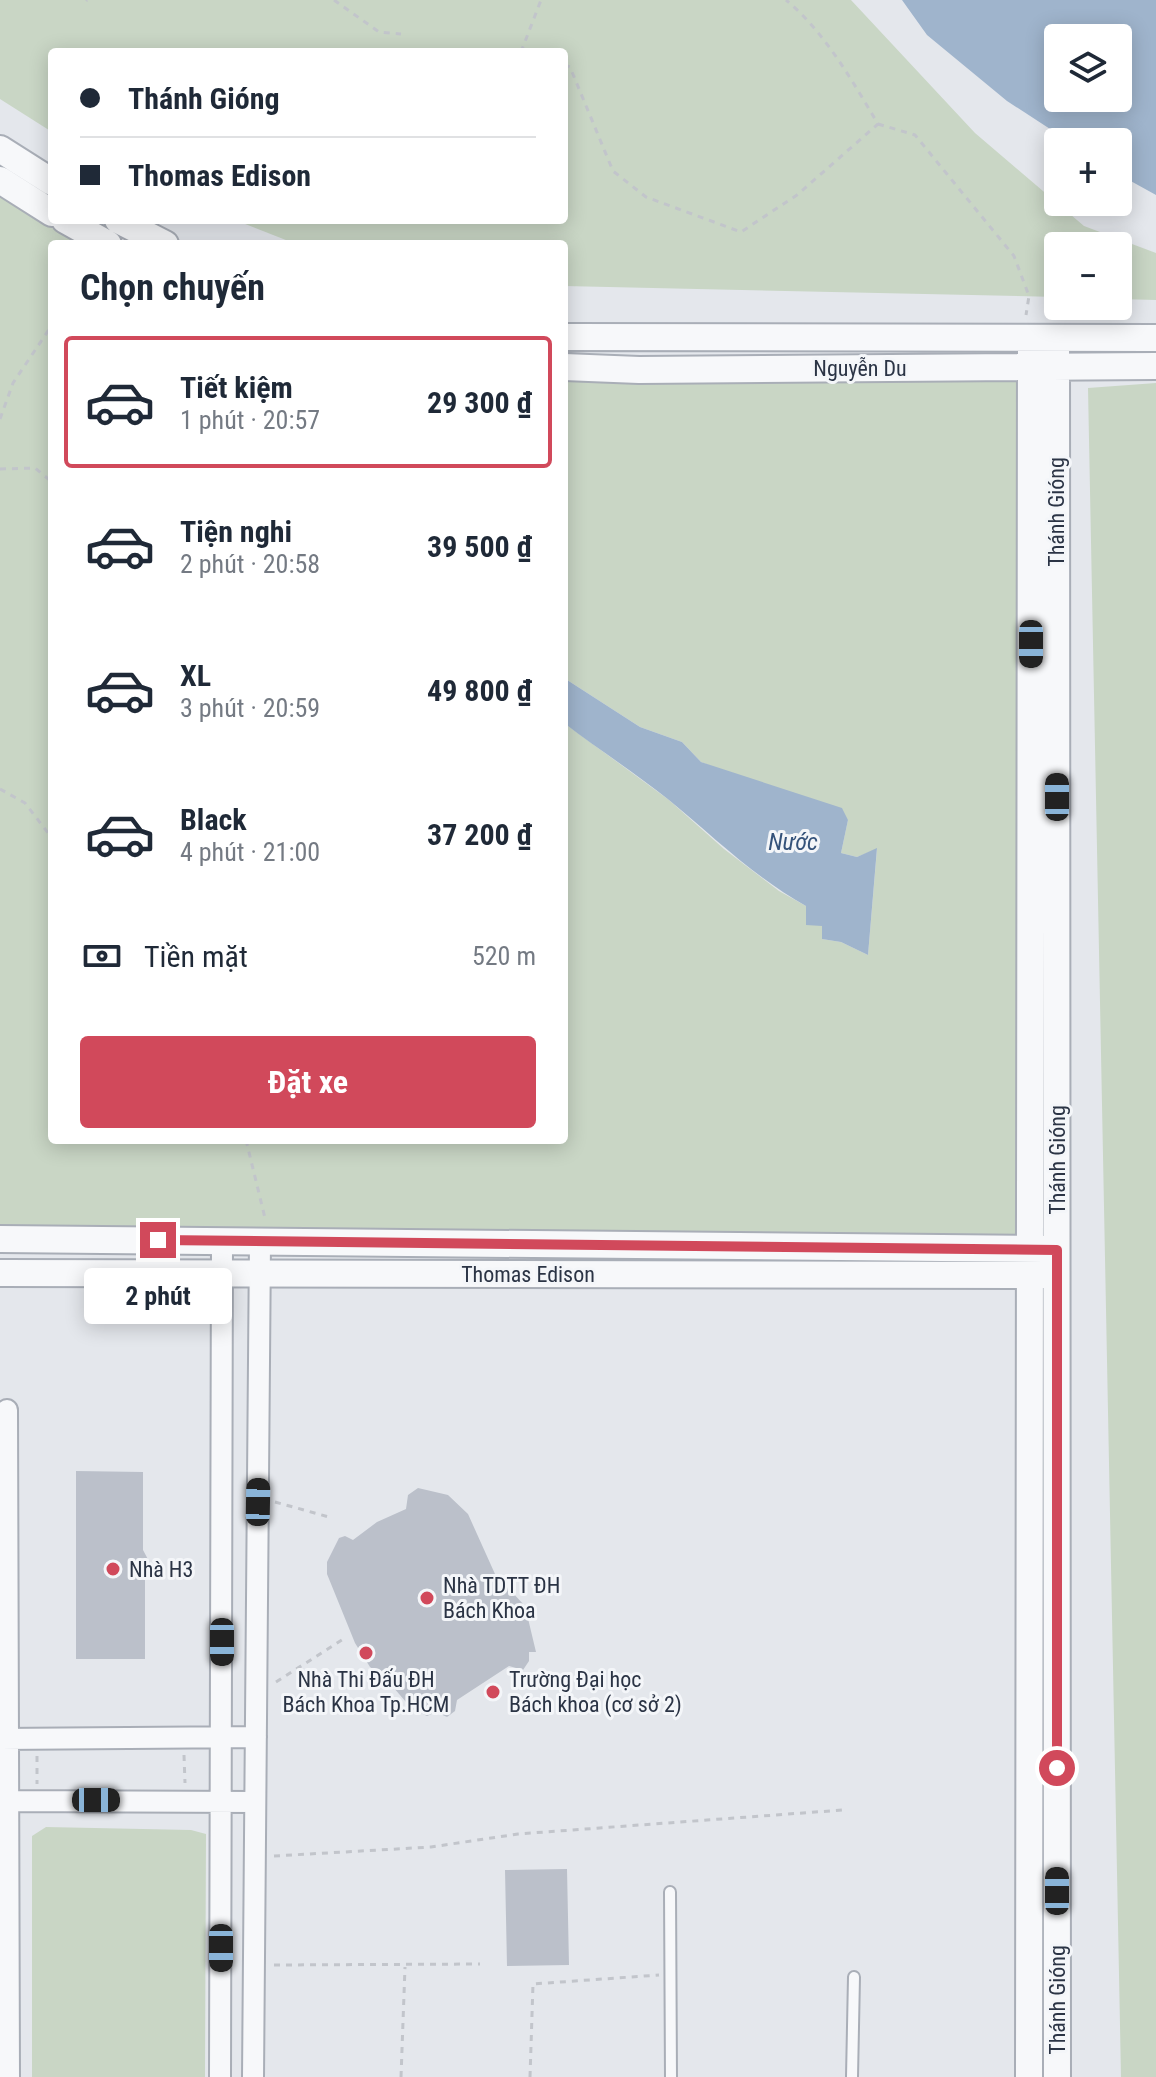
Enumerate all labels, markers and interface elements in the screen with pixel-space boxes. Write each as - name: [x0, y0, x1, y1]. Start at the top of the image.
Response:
- map controls: [1044, 24, 1132, 320]
- button: layers: [1044, 24, 1132, 112]
- text: Thánh Gióng: [128, 81, 280, 116]
- button: +: [1044, 128, 1132, 216]
- text: Thomas Edison: [128, 158, 311, 193]
- button: −: [1044, 232, 1132, 320]
- text: Chọn chuyến: [80, 267, 265, 309]
- street label: Nguyễn Du: [813, 356, 907, 381]
- icon: car: [84, 366, 156, 438]
- text: Tiết kiệm: [180, 370, 293, 405]
- text: 29 300 ₫: [427, 385, 532, 420]
- text: 1 phút · 20:57: [180, 405, 320, 435]
- street label: Thánh Gióng: [1044, 457, 1069, 567]
- icon: car: [84, 510, 156, 582]
- text: Tiện nghi: [180, 514, 292, 549]
- text: 39 500 ₫: [427, 529, 532, 564]
- text: 2 phút · 20:58: [180, 549, 320, 579]
- car: [1019, 620, 1043, 668]
- icon: car: [84, 654, 156, 726]
- text: XL: [180, 658, 211, 693]
- text: 49 800 ₫: [427, 673, 532, 708]
- text: 3 phút · 20:59: [180, 693, 320, 723]
- car: [1045, 773, 1069, 821]
- icon: car: [84, 798, 156, 870]
- text: Black: [180, 802, 247, 837]
- text: 37 200 ₫: [427, 817, 532, 852]
- water label: Nước: [768, 828, 818, 856]
- text: 4 phút · 21:00: [180, 837, 320, 867]
- icon: cash: [80, 934, 124, 978]
- text: Tiền mặt: [144, 939, 248, 974]
- text: 520 m: [472, 941, 536, 971]
- button: Đặt xe: [80, 1036, 536, 1128]
- street label: Thánh Gióng: [1045, 1105, 1070, 1215]
- route end: [140, 1222, 176, 1258]
- street label: Thomas Edison: [461, 1262, 595, 1287]
- callout: 2 phút: [84, 1268, 232, 1324]
- text: 2 phút: [125, 1281, 191, 1311]
- car: [246, 1478, 270, 1526]
- place label: Nhà H3: [129, 1557, 193, 1582]
- marker: Nhà H3: [104, 1560, 122, 1578]
- place label: Nhà TDTT ĐH Bách Khoa: [443, 1573, 560, 1623]
- marker: Nhà TDTT ĐH Bách Khoa: [418, 1589, 436, 1607]
- car: [210, 1618, 234, 1666]
- marker: Nhà Thi Đấu ĐH Bách Khoa Tp.HCM: [357, 1644, 375, 1662]
- place label: Nhà Thi Đấu ĐH Bách Khoa Tp.HCM: [283, 1667, 449, 1717]
- place label: Trường Đại học Bách khoa (cơ sở 2): [509, 1667, 682, 1718]
- marker: Trường Đại học Bách khoa (cơ sở 2): [484, 1683, 502, 1701]
- route start: [1039, 1750, 1075, 1786]
- car: [72, 1788, 120, 1812]
- car: [1045, 1867, 1069, 1915]
- car: [209, 1924, 233, 1972]
- street label: Thánh Gióng: [1045, 1945, 1070, 2055]

